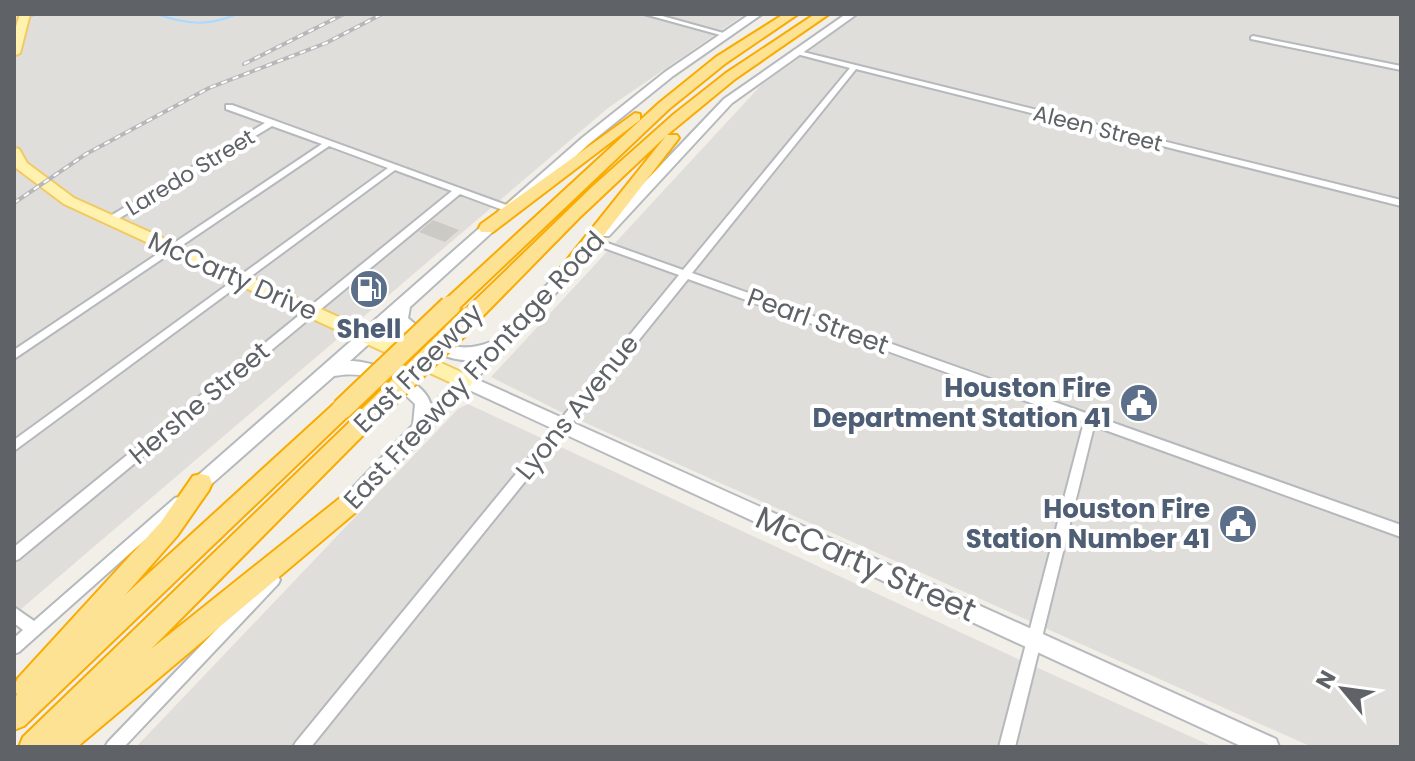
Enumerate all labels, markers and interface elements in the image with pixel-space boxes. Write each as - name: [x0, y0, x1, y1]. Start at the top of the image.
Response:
- street label: Aleen Street: [1030, 97, 1166, 159]
- street label: Laredo Street: [120, 122, 261, 223]
- street label: McCarty Drive: [143, 223, 323, 329]
- street label: East Freeway Frontage Road: [335, 223, 613, 517]
- fuel station icon: Shell: [348, 268, 390, 310]
- street label: Pearl Street: [742, 279, 894, 363]
- street label: East Freeway: [345, 295, 491, 441]
- place label: Shell: [337, 311, 401, 347]
- street label: Lyons Avenue: [507, 327, 647, 487]
- street label: Hershe Street: [121, 334, 277, 472]
- place label: Houston Fire Department Station 41: [813, 370, 1111, 436]
- public building icon: Houston Fire Department Station 41: [1118, 382, 1160, 424]
- place label: Houston Fire Station Number 41: [966, 491, 1210, 557]
- street label: McCarty Street: [749, 495, 984, 632]
- public building icon: Houston Fire Station Number 41: [1217, 503, 1259, 545]
- north arrow: [1303, 649, 1383, 729]
- text: N: [1308, 665, 1344, 694]

